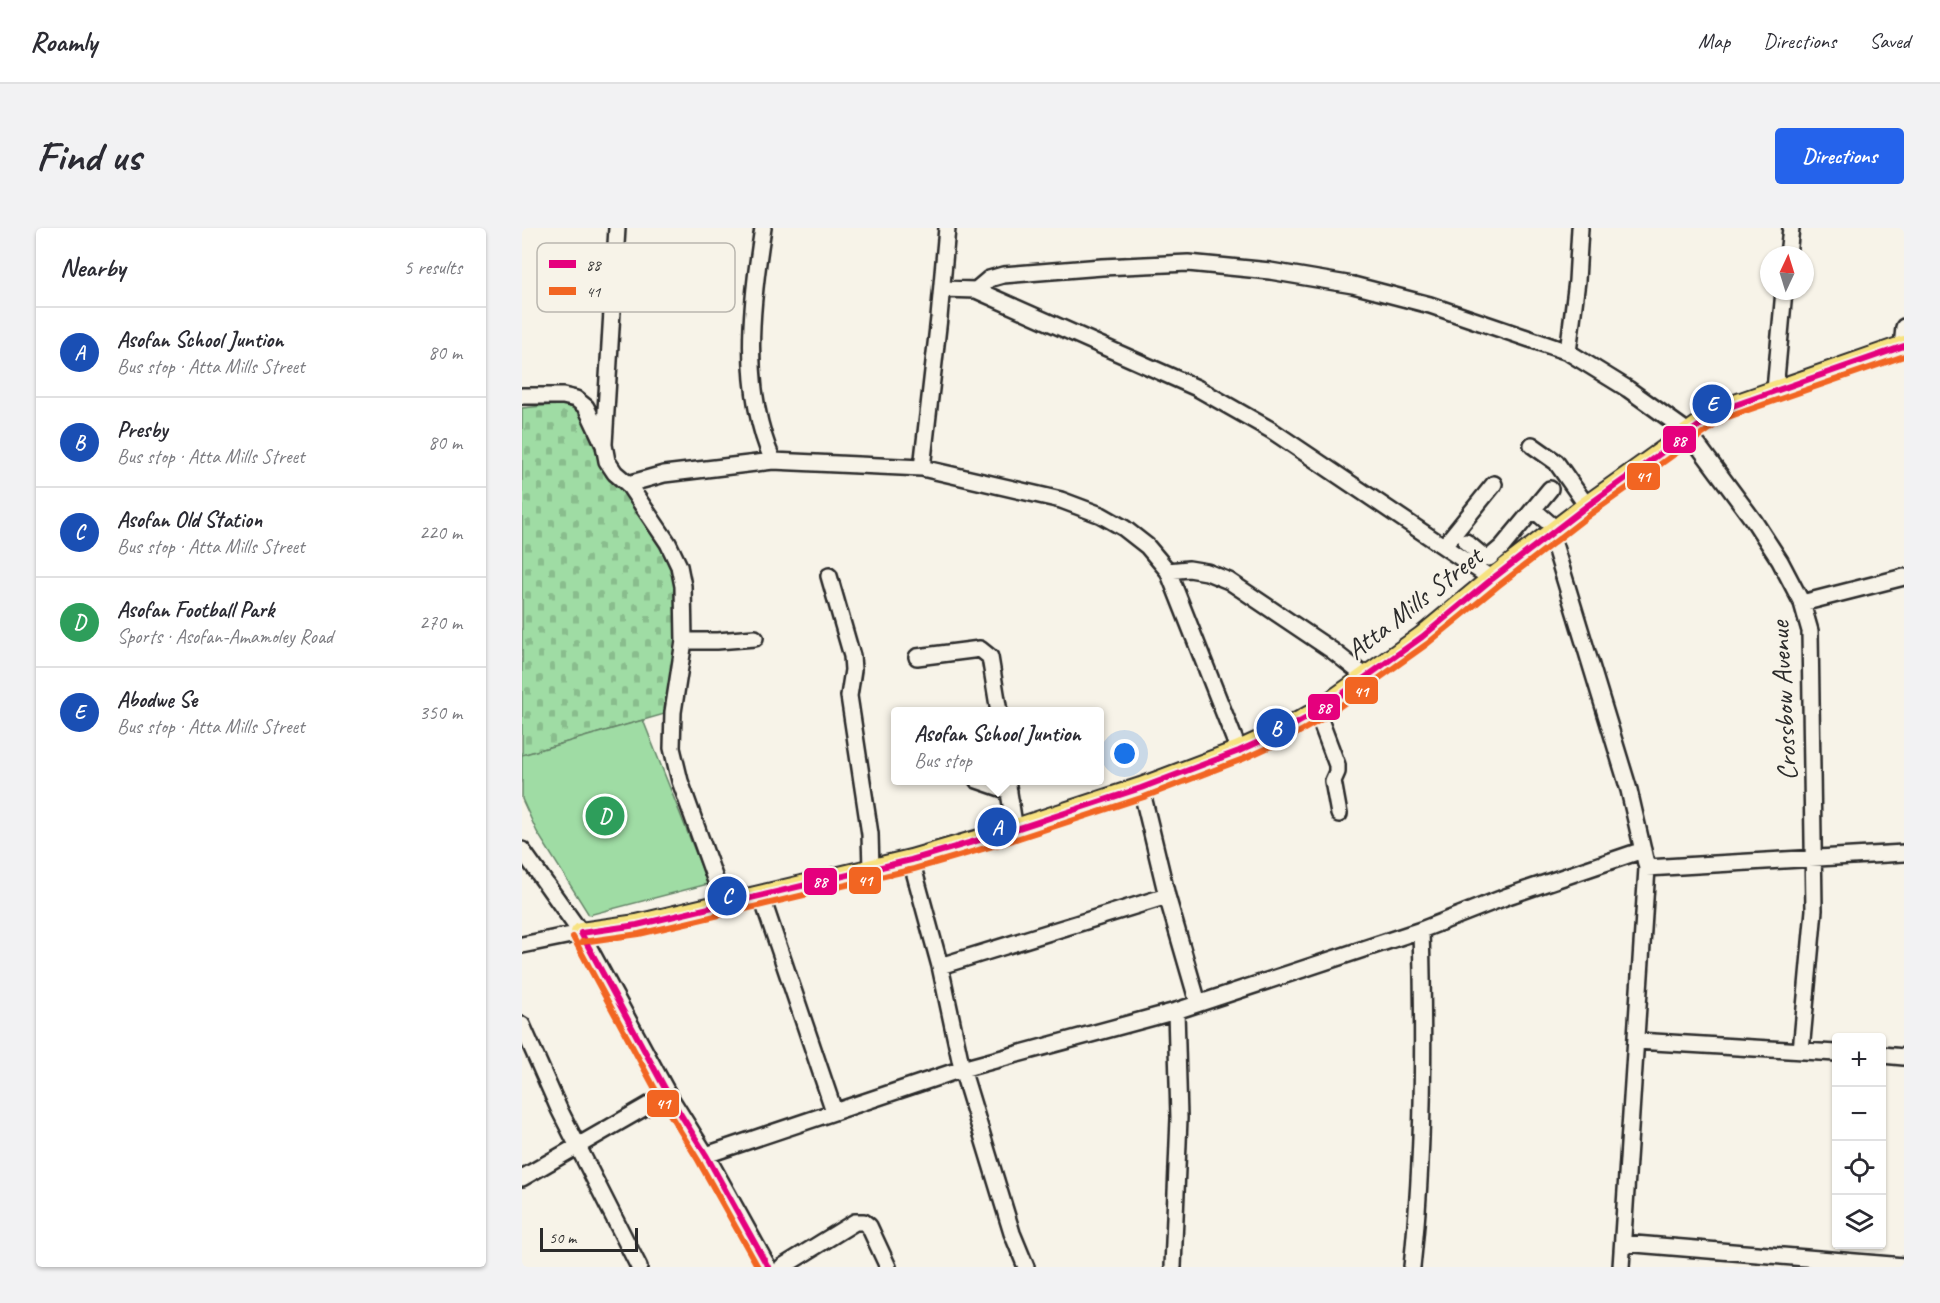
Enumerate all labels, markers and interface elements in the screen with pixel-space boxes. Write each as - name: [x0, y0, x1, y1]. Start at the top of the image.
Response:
- text: Roamly: [30, 24, 97, 59]
- text: Map: [1698, 28, 1730, 54]
- text: Directions: [1763, 28, 1836, 54]
- text: Saved: [1869, 28, 1910, 54]
- button: Directions: [1775, 128, 1904, 184]
- text: Find us: [36, 130, 141, 183]
- legend: [537, 243, 735, 312]
- north arrow: [1760, 246, 1814, 300]
- text: Nearby: [60, 251, 125, 284]
- text: 5 results: [403, 255, 462, 280]
- text: 88: [586, 255, 602, 275]
- text: 41: [586, 282, 601, 302]
- text: Asofan School Juntion: [117, 326, 283, 354]
- text: A: [74, 340, 85, 365]
- text: 80 m: [428, 340, 462, 365]
- text: Bus stop · Atta Mills Street: [117, 354, 305, 379]
- pin: E: [1692, 382, 1732, 426]
- text: Presby: [117, 416, 168, 444]
- line badge: 88: [1662, 425, 1697, 454]
- text: B: [74, 430, 85, 455]
- text: 80 m: [428, 430, 462, 455]
- text: 88: [1672, 431, 1688, 451]
- text: Bus stop · Atta Mills Street: [117, 444, 305, 469]
- line badge: 41: [1626, 462, 1661, 491]
- text: 41: [1636, 467, 1652, 487]
- text: Asofan Old Station: [117, 506, 262, 534]
- text: C: [75, 520, 84, 545]
- text: 220 m: [419, 520, 462, 545]
- text: Bus stop · Atta Mills Street: [117, 534, 305, 559]
- street label: Atta Mills Street: [1339, 537, 1491, 667]
- text: Asofan Football Park: [117, 596, 274, 624]
- text: D: [74, 610, 85, 635]
- text: 270 m: [419, 610, 462, 635]
- street label: Crossbow Avenue: [1761, 618, 1805, 782]
- text: Sports · Asofan-Amamoley Road: [117, 624, 333, 649]
- line badge: 41: [1344, 676, 1379, 705]
- text: 41: [1354, 682, 1370, 702]
- text: Abodwe Se: [117, 686, 197, 714]
- line badge: 88: [1307, 693, 1341, 721]
- text: 88: [1317, 698, 1333, 718]
- text: E: [74, 700, 85, 725]
- text: 350 m: [419, 700, 462, 725]
- pin: B: [1256, 706, 1296, 750]
- popup: [891, 707, 1104, 785]
- text: Bus stop · Atta Mills Street: [117, 714, 305, 739]
- text: Asofan School Juntion: [914, 720, 1081, 748]
- your location: [1110, 739, 1139, 768]
- text: Bus stop: [914, 748, 972, 773]
- pin: D: [586, 794, 625, 838]
- pin: A: [978, 804, 1016, 850]
- line badge: 41: [848, 866, 882, 895]
- line badge: 88: [803, 867, 838, 896]
- text: 41: [858, 871, 874, 891]
- text: 88: [813, 872, 829, 892]
- pin: C: [708, 874, 746, 918]
- map controls: [1832, 1033, 1886, 1249]
- button: +: [1832, 1033, 1886, 1087]
- button: −: [1832, 1087, 1886, 1141]
- line badge: 41: [646, 1089, 680, 1118]
- text: 41: [656, 1094, 672, 1114]
- button: locate: [1832, 1141, 1886, 1195]
- button: layers: [1832, 1195, 1886, 1249]
- scale bar: [540, 1225, 638, 1252]
- text: 50 m: [549, 1228, 576, 1248]

